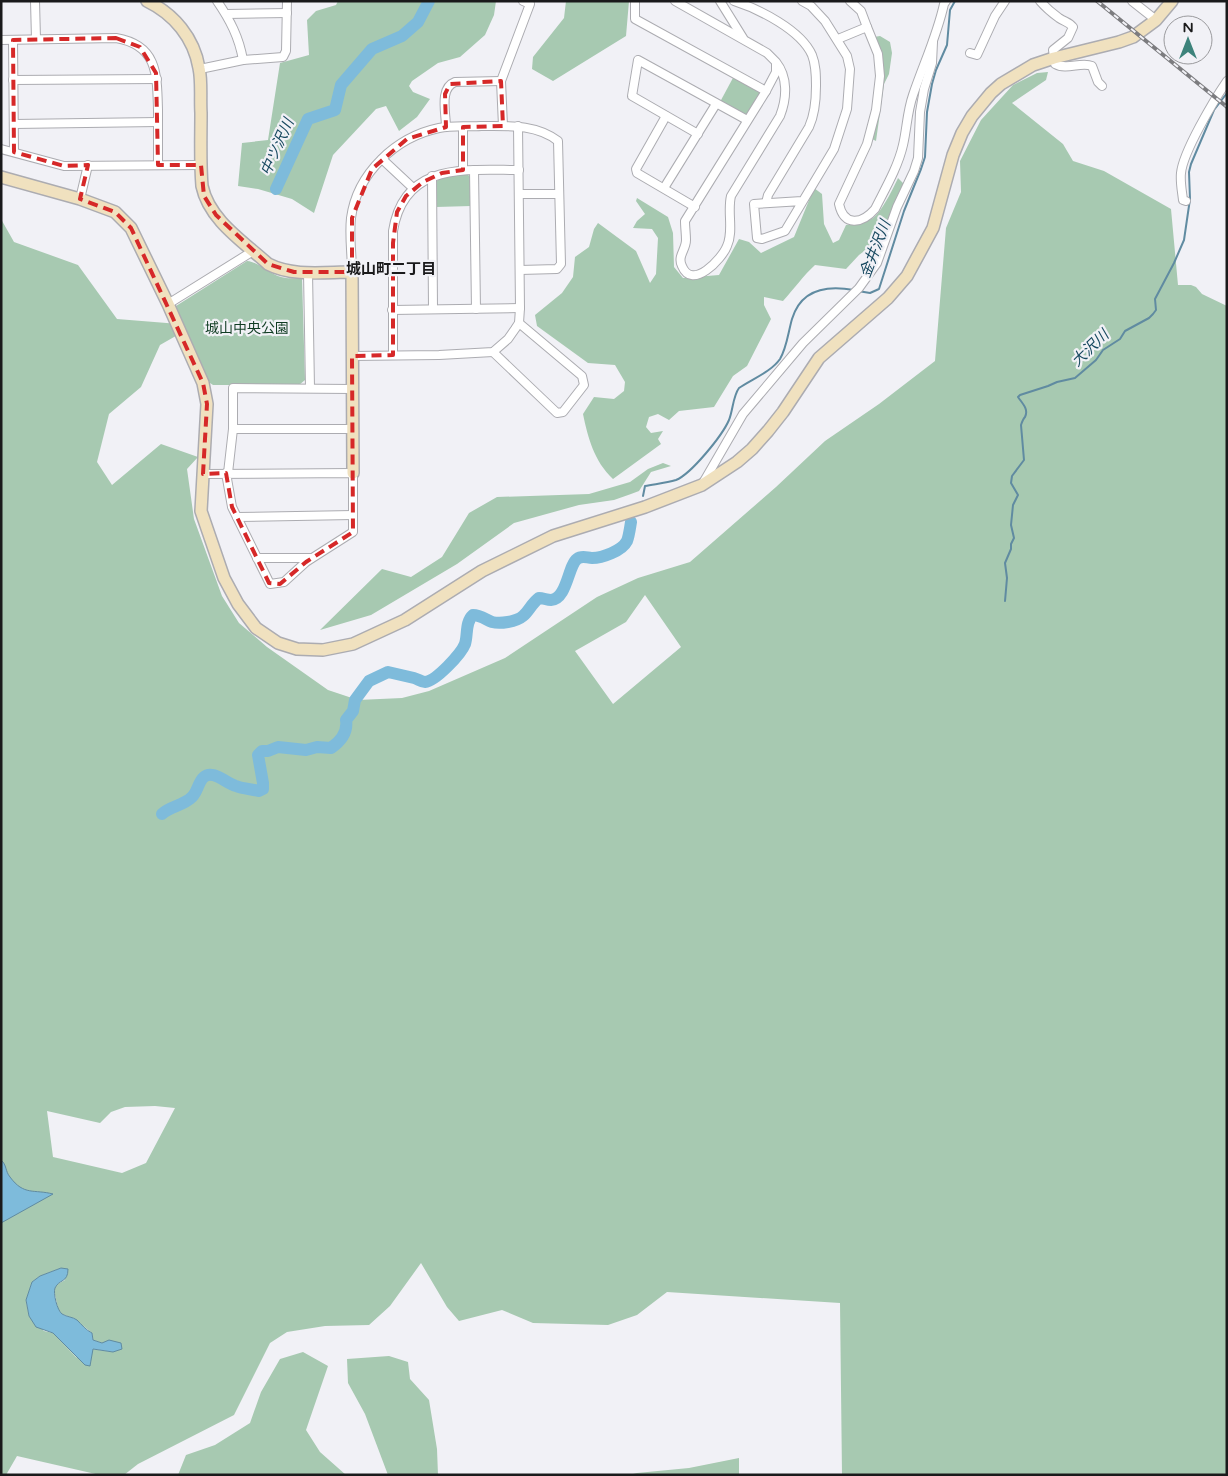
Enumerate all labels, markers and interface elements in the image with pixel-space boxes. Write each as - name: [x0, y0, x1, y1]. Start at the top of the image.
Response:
- north arrow: [1163, 15, 1213, 65]
- text: N: [1182, 19, 1194, 36]
- water label: 中ツ沢川: [257, 114, 298, 178]
- water label: 金井沢川: [856, 216, 895, 280]
- district label: 城山町二丁目: [346, 260, 436, 278]
- park label: 城山中央公園: [205, 320, 289, 337]
- water label: 大沢川: [1068, 325, 1114, 370]

